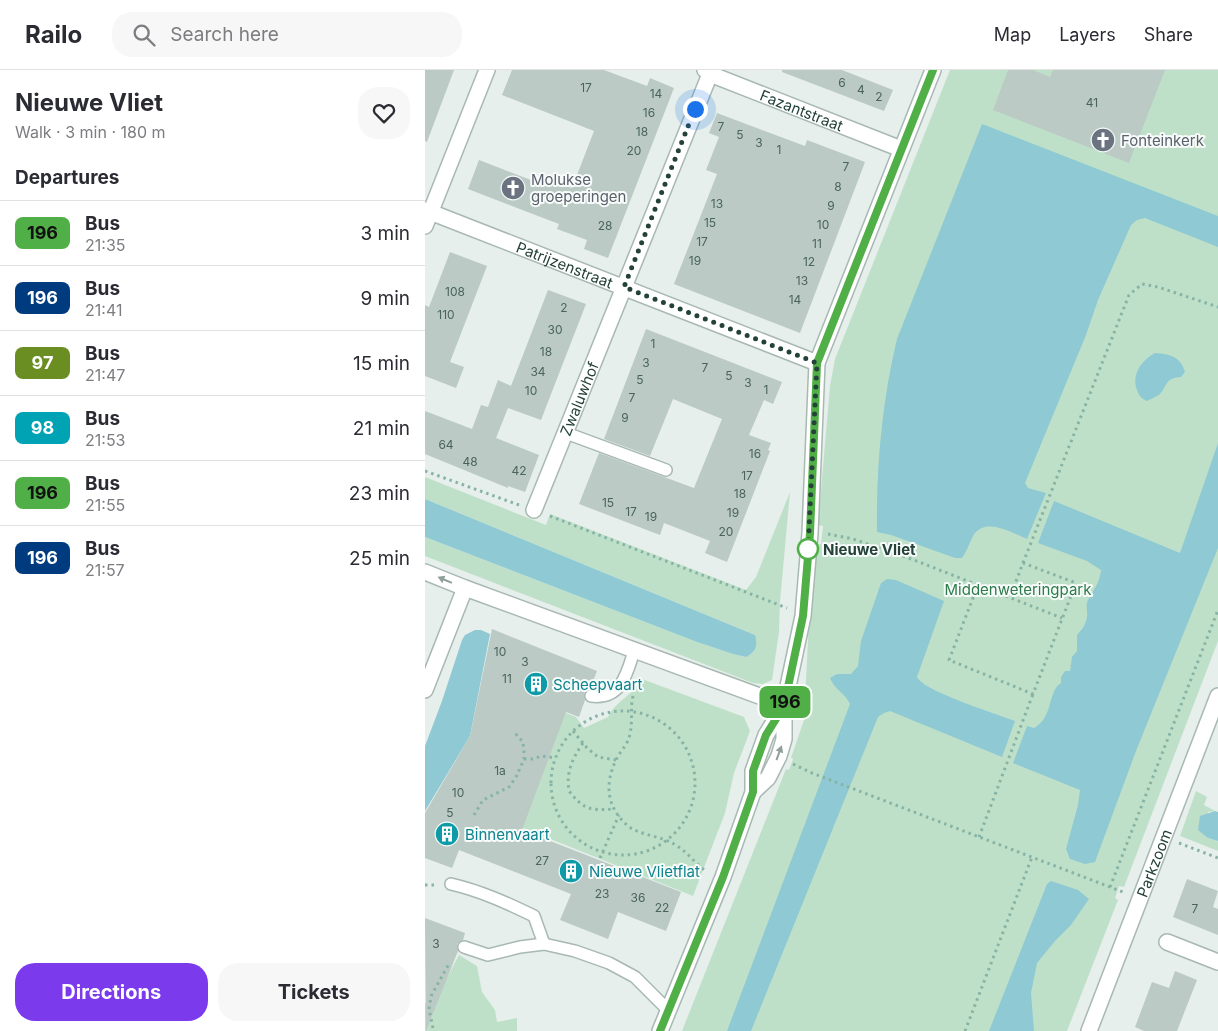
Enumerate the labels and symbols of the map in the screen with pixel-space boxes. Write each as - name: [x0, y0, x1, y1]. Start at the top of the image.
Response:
- house number: 6: [838, 75, 846, 90]
- house number: 17: [580, 80, 592, 95]
- house number: 4: [857, 82, 865, 97]
- street label: Fazantstraat: [758, 85, 846, 135]
- house number: 14: [650, 86, 663, 101]
- house number: 2: [875, 89, 883, 104]
- house number: 41: [1086, 95, 1098, 110]
- your location: [683, 97, 708, 122]
- house number: 16: [643, 105, 655, 120]
- house number: 7: [718, 119, 725, 134]
- house number: 18: [636, 124, 648, 139]
- house number: 5: [736, 127, 744, 142]
- church icon: Fonteinkerk: [1090, 127, 1116, 153]
- place label: Fonteinkerk: [1121, 131, 1205, 150]
- house number: 3: [755, 135, 763, 150]
- house number: 1: [777, 142, 781, 157]
- house number: 20: [627, 143, 641, 158]
- house number: 7: [843, 159, 850, 174]
- place label: Molukse groeperingen: [531, 170, 626, 206]
- church icon: Molukse groeperingen: [500, 175, 526, 201]
- house number: 8: [834, 179, 842, 194]
- house number: 13: [711, 196, 723, 211]
- house number: 9: [827, 198, 835, 213]
- house number: 15: [704, 215, 716, 230]
- house number: 10: [817, 217, 829, 232]
- house number: 28: [598, 218, 612, 233]
- house number: 17: [696, 234, 708, 249]
- house number: 11: [812, 236, 822, 251]
- street label: Patrijzenstraat: [514, 237, 616, 292]
- house number: 19: [689, 253, 701, 268]
- house number: 12: [803, 254, 815, 269]
- house number: 13: [796, 273, 808, 288]
- house number: 108: [445, 284, 465, 299]
- house number: 14: [789, 292, 802, 307]
- house number: 2: [560, 300, 568, 315]
- house number: 110: [437, 307, 455, 322]
- house number: 30: [548, 322, 562, 337]
- house number: 1: [651, 336, 655, 351]
- house number: 18: [540, 344, 552, 359]
- house number: 3: [642, 355, 650, 370]
- street label: Zwaluwhof: [555, 358, 603, 439]
- house number: 7: [702, 360, 709, 375]
- house number: 34: [530, 364, 546, 379]
- house number: 5: [725, 368, 733, 383]
- house number: 5: [636, 372, 644, 387]
- house number: 3: [744, 375, 752, 390]
- house number: 1: [764, 382, 768, 397]
- house number: 10: [525, 383, 537, 398]
- house number: 7: [629, 390, 636, 405]
- house number: 9: [621, 410, 629, 425]
- house number: 64: [438, 437, 454, 452]
- house number: 16: [749, 446, 761, 461]
- house number: 48: [462, 454, 478, 469]
- house number: 42: [511, 463, 527, 478]
- house number: 17: [741, 468, 753, 483]
- house number: 18: [734, 486, 746, 501]
- house number: 15: [602, 495, 614, 510]
- house number: 17: [625, 504, 637, 519]
- house number: 19: [727, 505, 739, 520]
- house number: 19: [645, 509, 657, 524]
- house number: 20: [719, 524, 733, 539]
- marker: Nieuwe Vliet: [797, 538, 819, 560]
- place label: Nieuwe Vliet: [823, 540, 916, 559]
- one-way arrow: [437, 576, 452, 584]
- park label: Middenweteringpark: [945, 580, 1092, 599]
- house number: 10: [494, 644, 506, 659]
- house number: 3: [521, 654, 529, 669]
- house number: 11: [502, 671, 512, 686]
- building icon: Scheepvaart: [523, 671, 549, 697]
- place label: Scheepvaart: [553, 675, 643, 694]
- line badge: 196: [756, 686, 814, 718]
- one-way arrow: [775, 745, 783, 760]
- house number: 1a: [494, 763, 506, 778]
- house number: 10: [452, 785, 464, 800]
- house number: 5: [446, 805, 454, 820]
- building icon: Binnenvaart: [434, 821, 460, 847]
- place label: Binnenvaart: [465, 825, 550, 844]
- street label: Parkzoom: [1132, 826, 1175, 900]
- house number: 27: [535, 853, 549, 868]
- building icon: Nieuwe Vlietflat: [558, 858, 584, 884]
- place label: Nieuwe Vlietflat: [589, 862, 700, 881]
- house number: 23: [595, 886, 609, 901]
- house number: 36: [631, 890, 645, 905]
- house number: 22: [655, 900, 669, 915]
- house number: 7: [1192, 901, 1199, 916]
- house number: 3: [432, 936, 440, 951]

